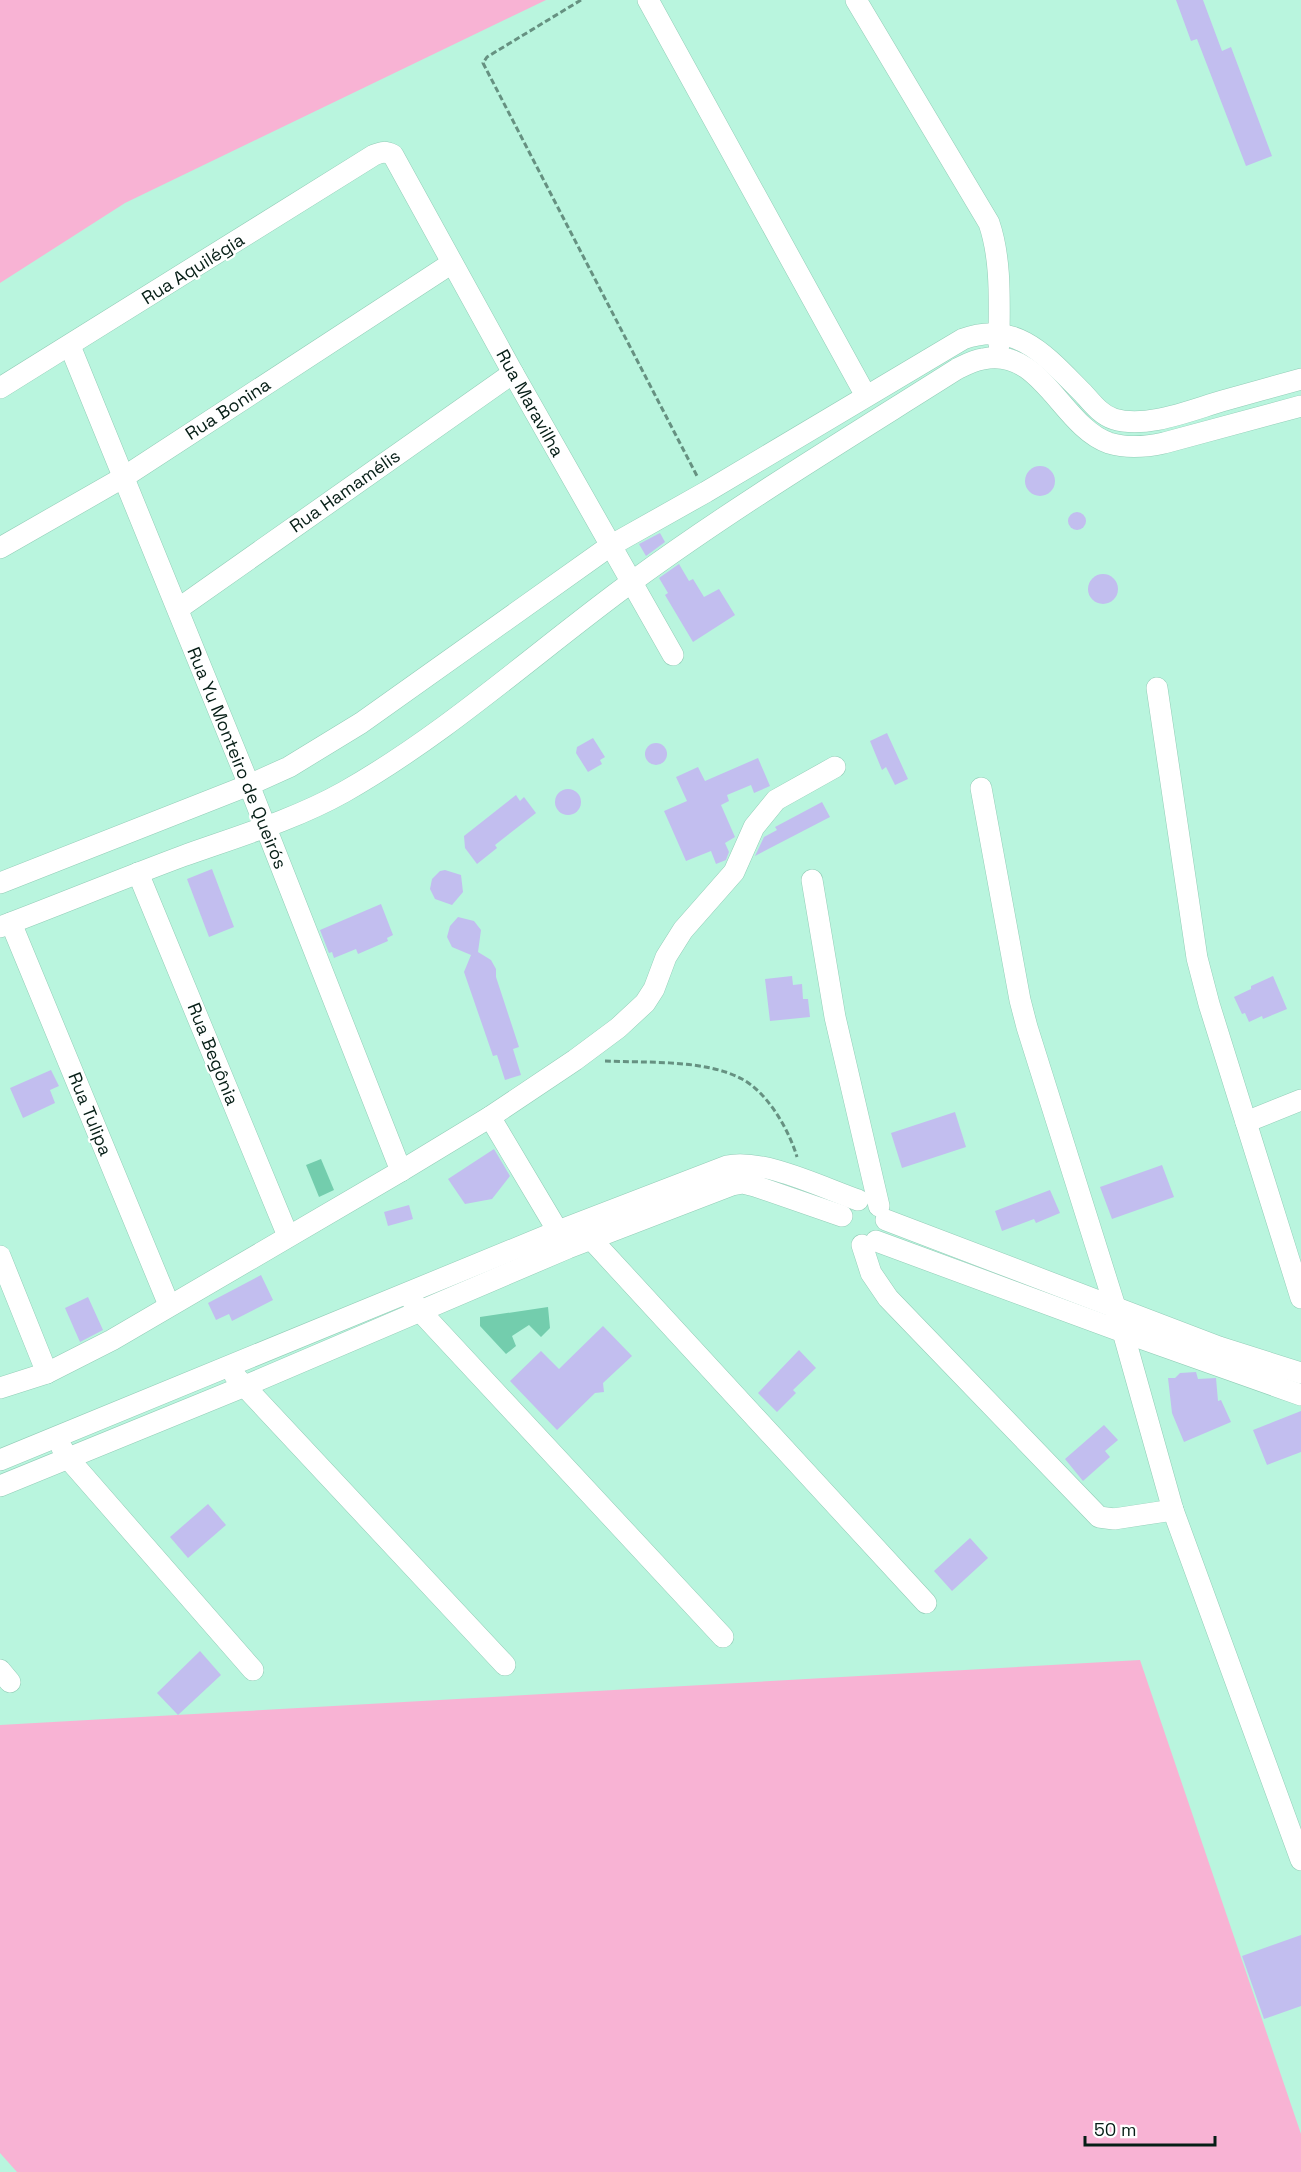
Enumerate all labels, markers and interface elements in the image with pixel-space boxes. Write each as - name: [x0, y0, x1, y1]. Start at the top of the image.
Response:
- street label: Rua Aquilégia: [137, 228, 248, 309]
- street label: Rua Maravilha: [491, 345, 569, 461]
- street label: Rua Bonina: [181, 372, 275, 445]
- street label: Rua Hamamélis: [285, 444, 404, 537]
- street label: Rua Yu Monteiro de Queirós: [182, 644, 293, 872]
- street label: Rua Begônia: [182, 999, 244, 1108]
- street label: Rua Tulipa: [63, 1069, 118, 1159]
- scale bar: [1085, 2109, 1216, 2147]
- text: 50 m: [1094, 2118, 1136, 2141]

